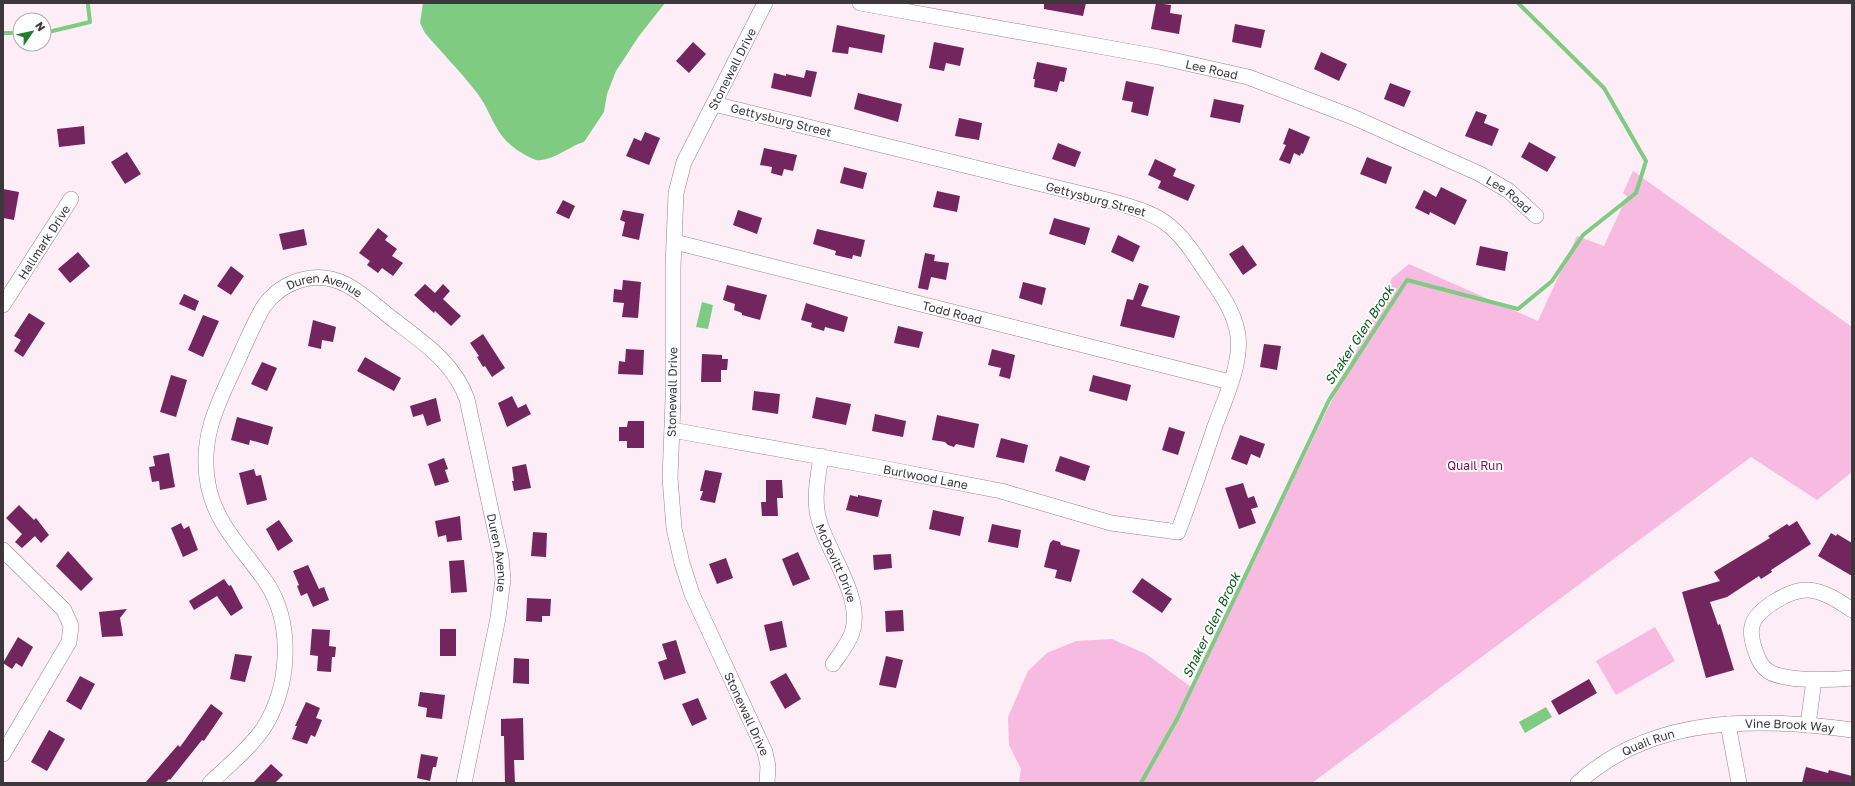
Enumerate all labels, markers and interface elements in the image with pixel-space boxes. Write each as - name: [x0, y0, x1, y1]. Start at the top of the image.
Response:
- north arrow: [12, 12, 52, 52]
- text: N: [33, 19, 48, 33]
- street label: Stonewall Drive: [705, 25, 759, 113]
- street label: Lee Road: [1184, 56, 1239, 82]
- street label: Gettysburg Street: [729, 100, 833, 140]
- street label: Lee Road: [1484, 172, 1535, 216]
- street label: Gettysburg Street: [1044, 178, 1148, 220]
- street label: Hallmark Drive: [14, 202, 73, 282]
- street label: Duren Avenue: [283, 270, 366, 300]
- water label: Shaker Glen Brook: [1321, 281, 1398, 388]
- street label: Todd Road: [921, 297, 984, 327]
- street label: Stonewall Drive: [664, 347, 680, 437]
- park label: Quail Run: [1447, 458, 1503, 473]
- street label: Burlwood Lane: [882, 461, 970, 492]
- street label: Duren Avenue: [484, 512, 511, 593]
- street label: McDevitt Drive: [813, 521, 860, 604]
- water label: Shaker Glen Brook: [1179, 568, 1244, 680]
- street label: Stonewall Drive: [722, 669, 773, 758]
- street label: Vine Brook Way: [1745, 715, 1836, 735]
- street label: Quail Run: [1619, 725, 1676, 759]

